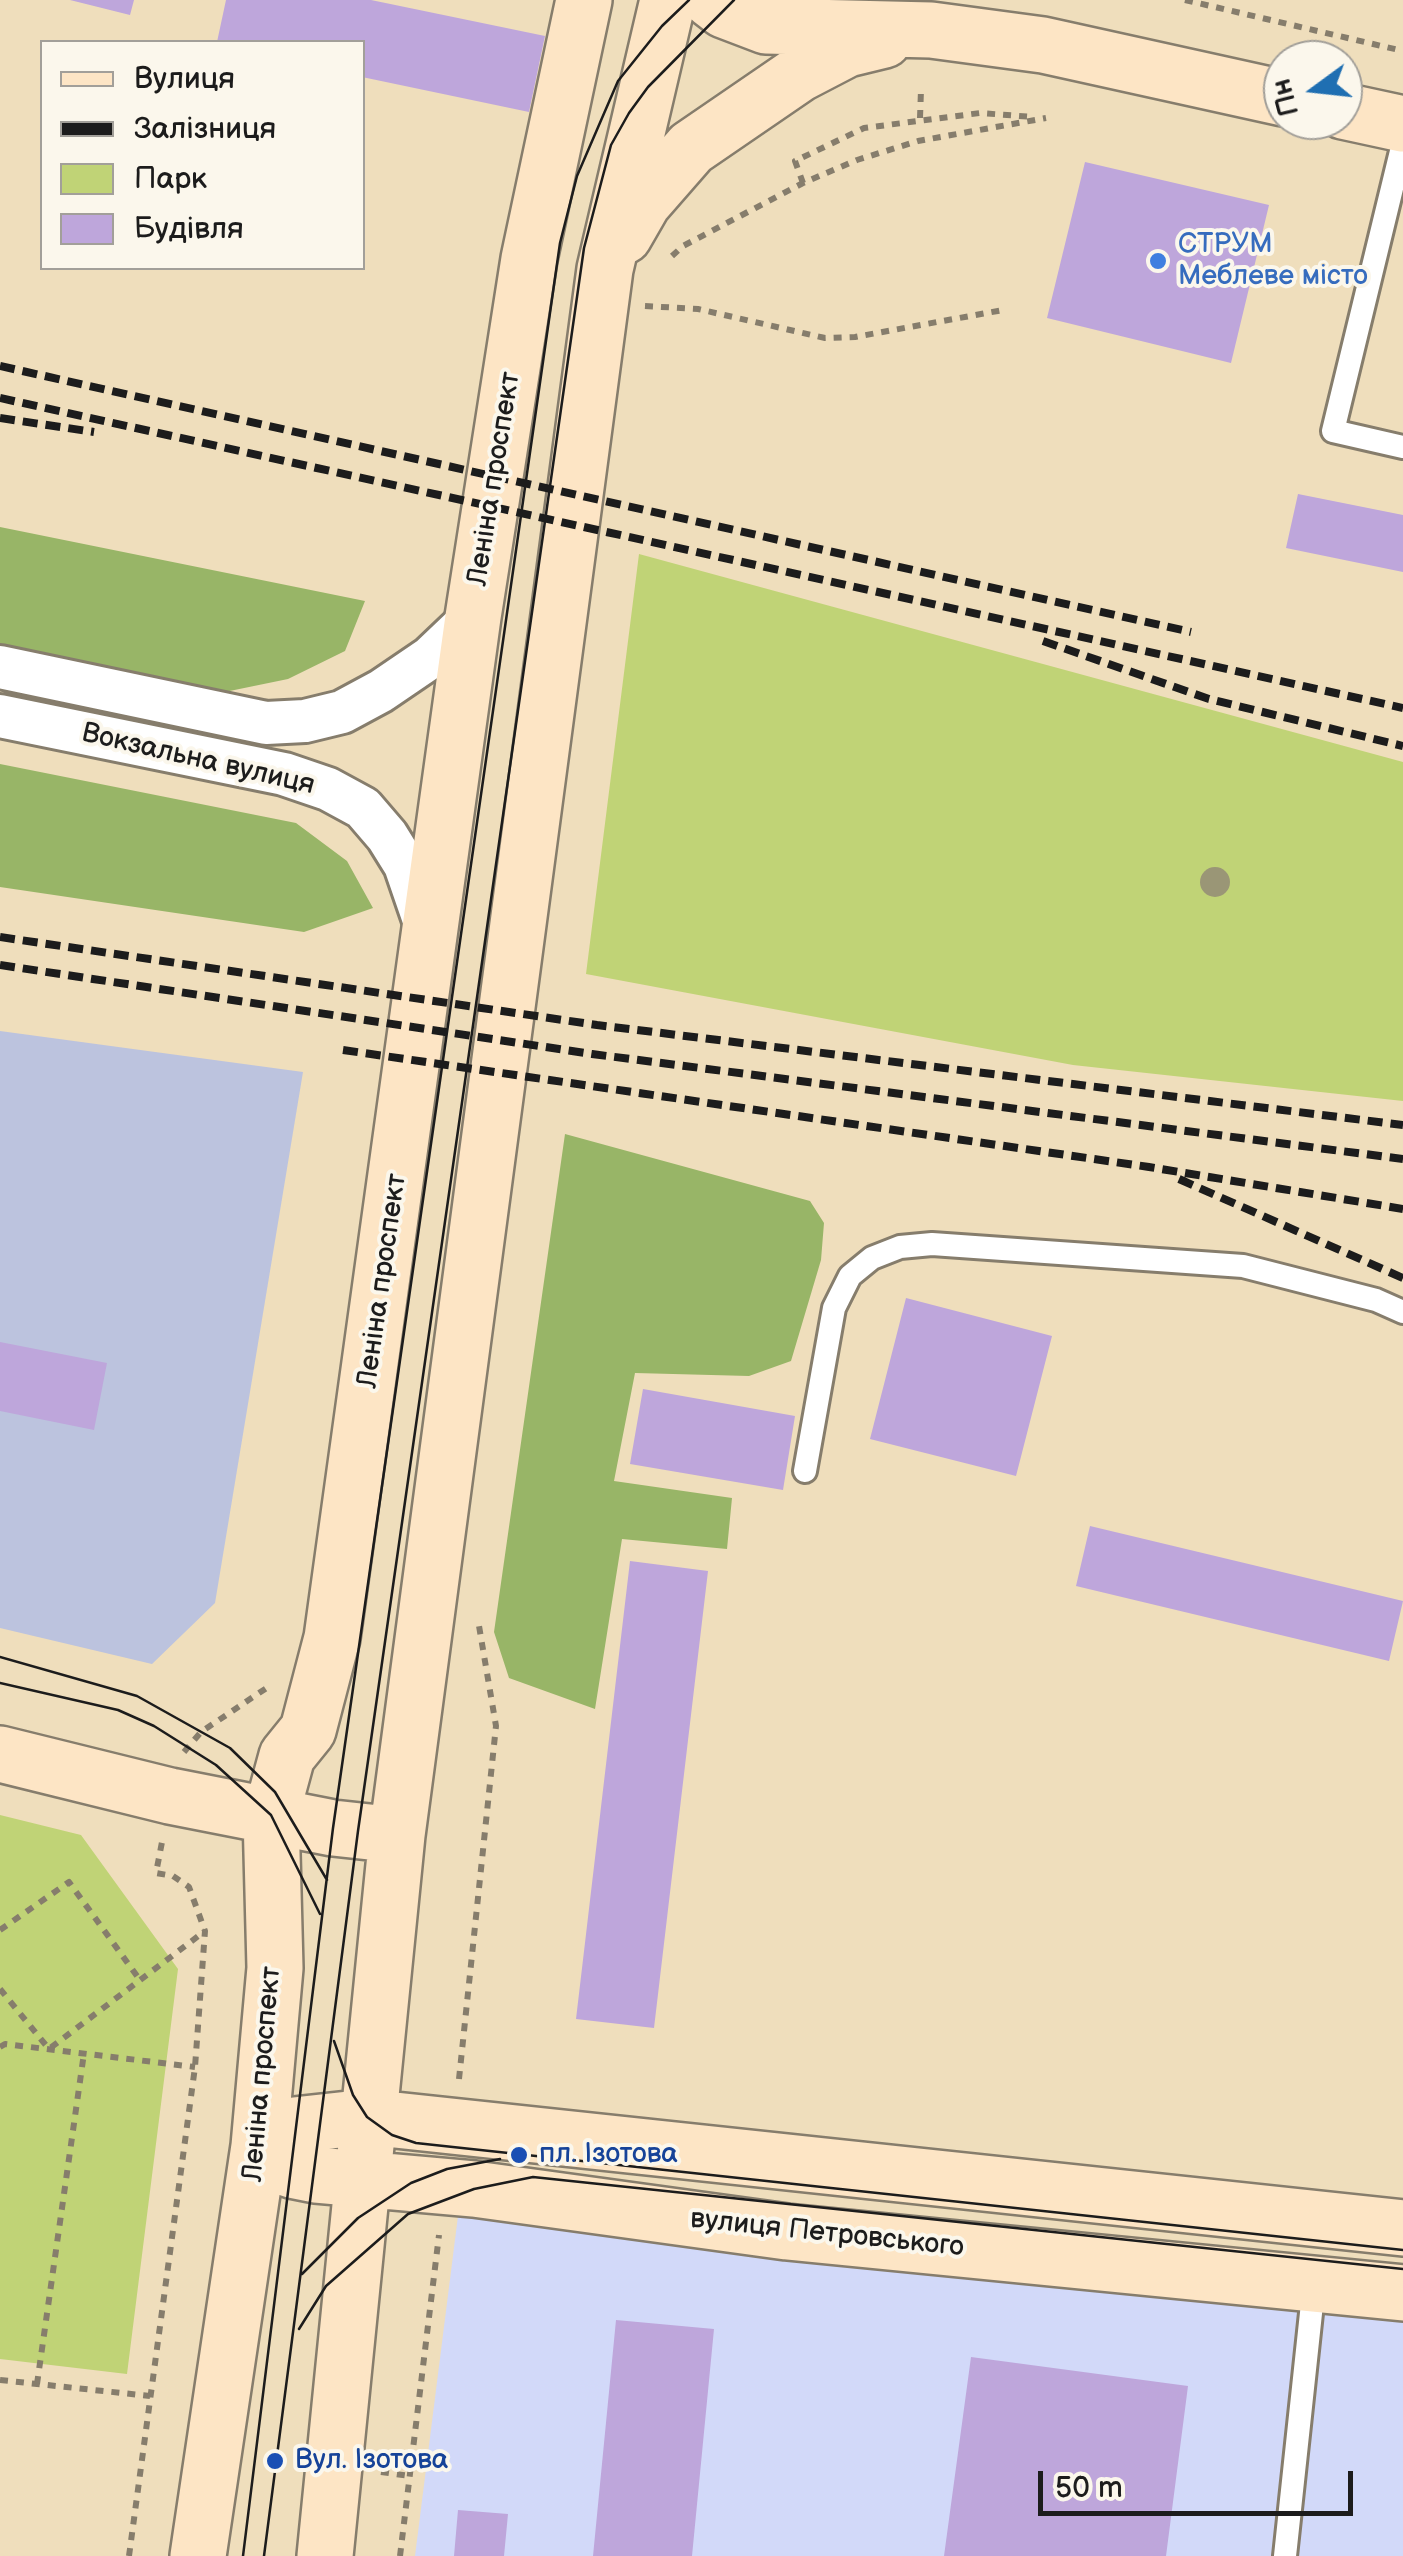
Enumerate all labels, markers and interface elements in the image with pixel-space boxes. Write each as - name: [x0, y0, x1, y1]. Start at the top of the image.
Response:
- legend: [40, 40, 365, 270]
- north arrow: [1263, 40, 1363, 140]
- text: Вулиця: [134, 61, 235, 97]
- text: Пн: [1265, 75, 1306, 120]
- text: Залізниця: [134, 111, 276, 147]
- text: Парк: [134, 161, 207, 197]
- text: Будівля: [134, 211, 244, 247]
- place label: СТРУМ Меблеве місто: [1178, 228, 1368, 294]
- marker: СТРУМ Меблеве місто: [1147, 250, 1169, 272]
- street label: Леніна проспект: [461, 370, 529, 588]
- street label: Вокзальна вулиця: [78, 717, 318, 803]
- street label: Леніна проспект: [351, 1172, 415, 1390]
- street label: Леніна проспект: [237, 1965, 289, 2183]
- place label: пл. Ізотова: [539, 2138, 678, 2172]
- marker: пл. Ізотова: [508, 2144, 530, 2166]
- street label: вулиця Петровського: [689, 2203, 965, 2265]
- place label: Вул. Ізотова: [295, 2444, 448, 2478]
- marker: Вул. Ізотова: [264, 2450, 286, 2472]
- scale bar: [1043, 2451, 1358, 2513]
- text: 50 m: [1055, 2470, 1123, 2506]

